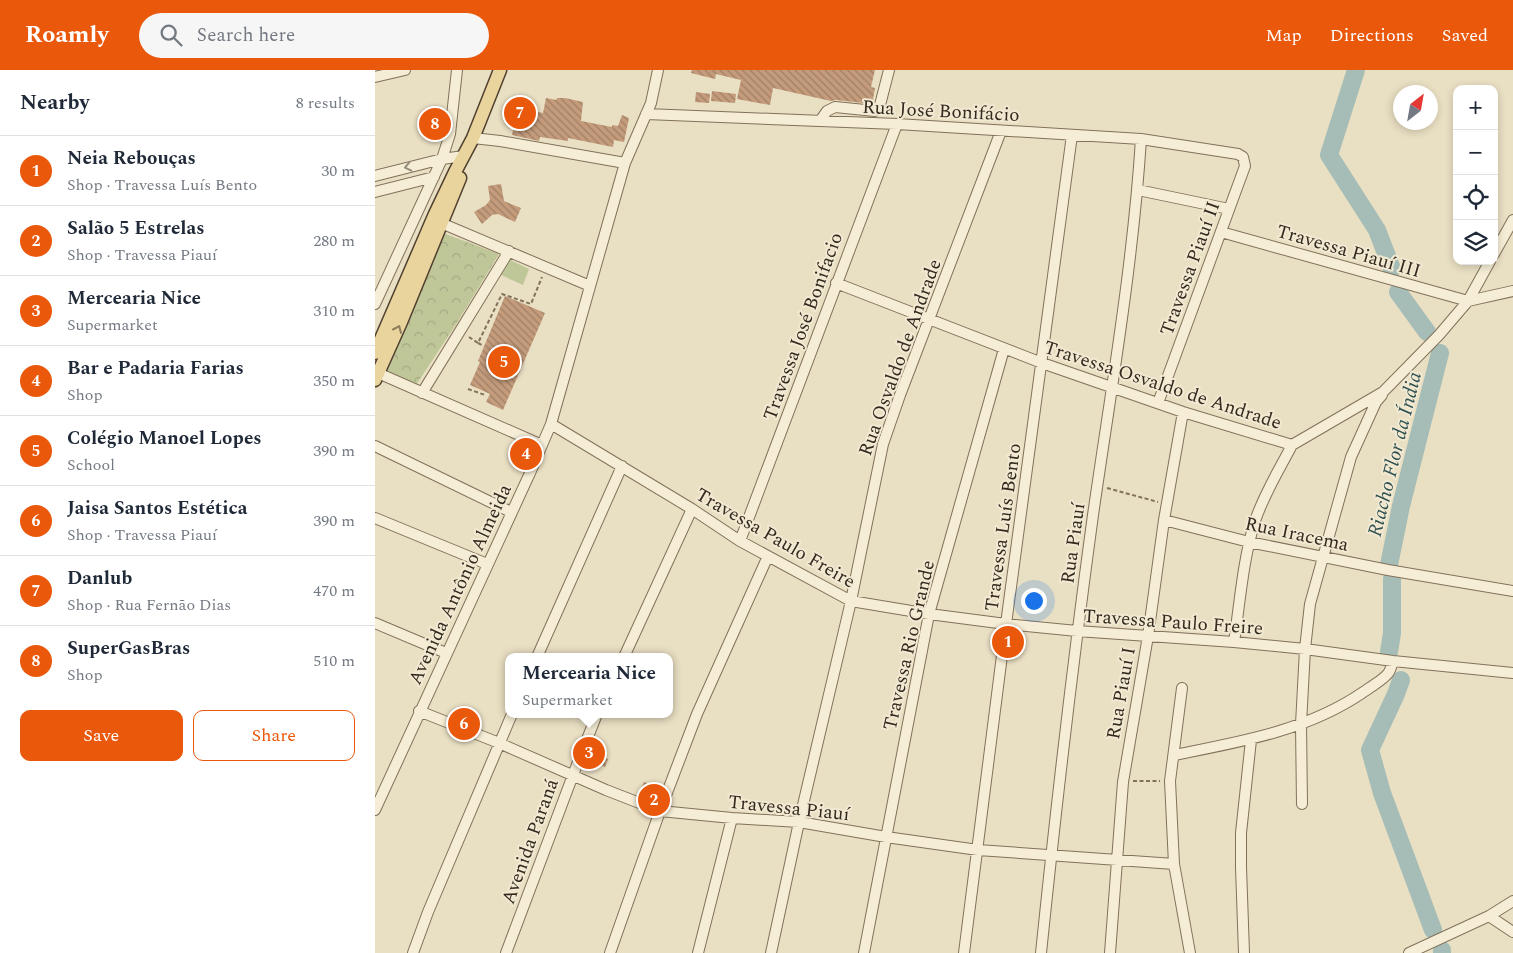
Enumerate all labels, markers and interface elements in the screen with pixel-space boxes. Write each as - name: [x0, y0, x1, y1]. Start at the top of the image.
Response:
- search box: [139, 13, 489, 58]
- text: Roamly: [25, 17, 109, 53]
- icon: search: [157, 21, 185, 49]
- text: Search here: [197, 21, 295, 50]
- text: Map: [1266, 22, 1302, 49]
- text: Directions: [1330, 22, 1414, 49]
- text: Saved: [1442, 22, 1488, 49]
- north arrow: [1393, 85, 1438, 130]
- map controls: [1453, 85, 1498, 265]
- button: +: [1453, 85, 1498, 130]
- text: Nearby: [20, 87, 90, 119]
- text: 8 results: [296, 91, 355, 115]
- street label: Rua José Bonifácio: [861, 93, 1020, 130]
- pin: 7: [504, 94, 536, 132]
- pin: 8: [419, 105, 451, 143]
- button: −: [1453, 130, 1498, 175]
- text: Neia Rebouças: [67, 144, 196, 173]
- text: 1: [32, 159, 40, 183]
- text: 30 m: [321, 159, 355, 183]
- one-way arrow: [404, 161, 413, 172]
- text: Shop · Travessa Luís Bento: [67, 173, 257, 197]
- button: locate: [1453, 175, 1498, 220]
- street label: Travessa Piauí II: [1153, 197, 1228, 340]
- text: Salão 5 Estrelas: [67, 214, 205, 243]
- street label: Travessa Piauí III: [1273, 217, 1424, 286]
- button: layers: [1453, 220, 1498, 265]
- street label: Travessa José Bonifacio: [756, 228, 851, 425]
- text: 2: [32, 229, 40, 253]
- text: 280 m: [313, 229, 355, 253]
- text: Shop · Travessa Piauí: [67, 243, 217, 267]
- street label: Rua Osvaldo de Andrade: [851, 255, 950, 460]
- text: Mercearia Nice: [67, 284, 201, 313]
- text: 3: [32, 299, 40, 323]
- text: 310 m: [313, 299, 355, 323]
- text: Supermarket: [67, 313, 158, 337]
- one-way arrow: [391, 325, 402, 334]
- street label: Travessa Osvaldo de Andrade: [1040, 333, 1285, 438]
- pin: 5: [488, 343, 520, 381]
- text: Bar e Padaria Farias: [67, 354, 244, 383]
- water label: Riacho Flor da Índia: [1360, 368, 1430, 540]
- text: 4: [32, 369, 40, 393]
- text: 350 m: [313, 369, 355, 393]
- text: Shop: [67, 383, 103, 407]
- text: Colégio Manoel Lopes: [67, 424, 262, 453]
- pin: 4: [510, 435, 542, 473]
- text: 5: [32, 439, 40, 463]
- text: 390 m: [313, 439, 355, 463]
- street label: Travessa Luís Bento: [977, 441, 1030, 613]
- text: School: [67, 453, 115, 477]
- street label: Avenida Antônio Almeida: [401, 479, 520, 690]
- street label: Travessa Paulo Freire: [690, 481, 861, 596]
- text: Jaisa Santos Estética: [67, 494, 247, 523]
- street label: Rua Piauí: [1053, 500, 1094, 585]
- text: 6: [32, 509, 40, 533]
- text: 390 m: [313, 509, 355, 533]
- street label: Rua Iracema: [1242, 509, 1352, 560]
- text: Shop · Travessa Piauí: [67, 523, 217, 547]
- street label: Travessa Rio Grande: [876, 557, 943, 733]
- text: Danlub: [67, 564, 132, 593]
- text: 7: [32, 579, 40, 603]
- text: 470 m: [313, 579, 355, 603]
- your location: [1021, 588, 1047, 614]
- text: Shop · Rua Fernão Dias: [67, 593, 231, 617]
- street label: Travessa Paulo Freire: [1082, 602, 1264, 643]
- pin: 1: [992, 623, 1024, 661]
- text: SuperGasBras: [67, 634, 190, 663]
- street label: Rua Piauí I: [1099, 645, 1144, 742]
- text: 8: [32, 649, 40, 673]
- text: 510 m: [313, 649, 355, 673]
- popup: [505, 653, 673, 718]
- text: Mercearia Nice: [522, 659, 656, 688]
- text: Shop: [67, 663, 103, 687]
- text: Supermarket: [522, 688, 613, 712]
- pin: 6: [448, 705, 480, 743]
- button: Save: [20, 710, 183, 761]
- button: Share: [193, 710, 355, 761]
- pin: 3: [573, 734, 605, 772]
- street label: Avenida Paraná: [494, 774, 567, 908]
- pin: 2: [638, 781, 670, 819]
- street label: Travessa Piauí: [727, 788, 852, 829]

